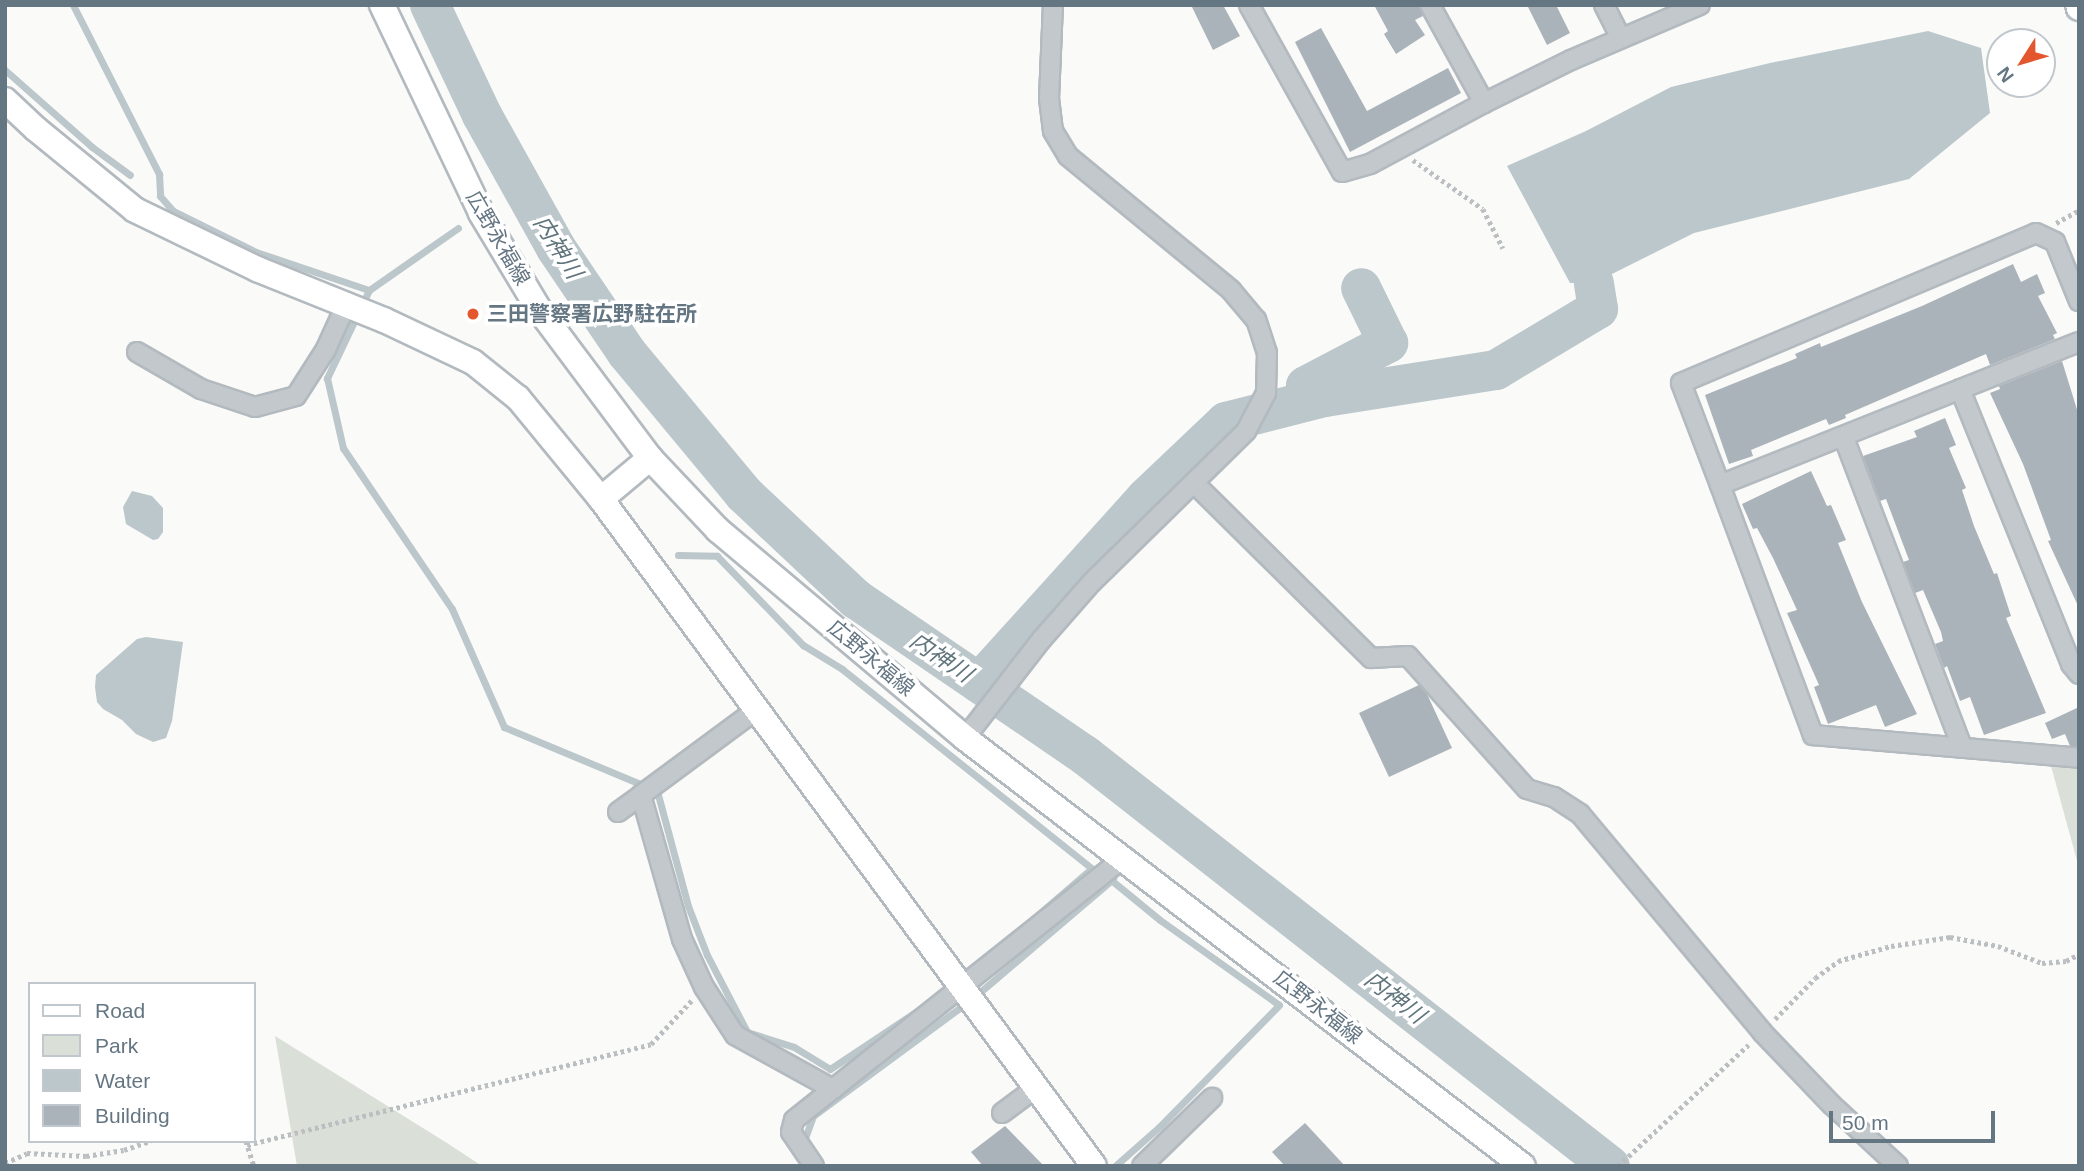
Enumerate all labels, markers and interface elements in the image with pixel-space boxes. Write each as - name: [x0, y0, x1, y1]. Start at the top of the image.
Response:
- north arrow: [1986, 28, 2056, 98]
- text: N: [1993, 63, 2018, 87]
- street label: 広野永福線: [461, 186, 535, 290]
- water label: 内神川: [528, 210, 588, 284]
- place label: 三田警察署広野駐在所: [487, 301, 697, 327]
- marker: 三田警察署広野駐在所: [465, 306, 481, 322]
- street label: 広野永福線: [823, 615, 919, 701]
- water label: 内神川: [905, 626, 977, 688]
- street label: 広野永福線: [1269, 965, 1367, 1049]
- water label: 内神川: [1359, 965, 1431, 1029]
- legend: [28, 982, 256, 1143]
- text: Road: [95, 999, 145, 1022]
- text: Park: [95, 1034, 138, 1057]
- text: Water: [95, 1069, 150, 1092]
- scale bar: [1832, 1098, 1998, 1142]
- text: Building: [95, 1104, 170, 1127]
- text: 50 m: [1842, 1111, 1889, 1134]

